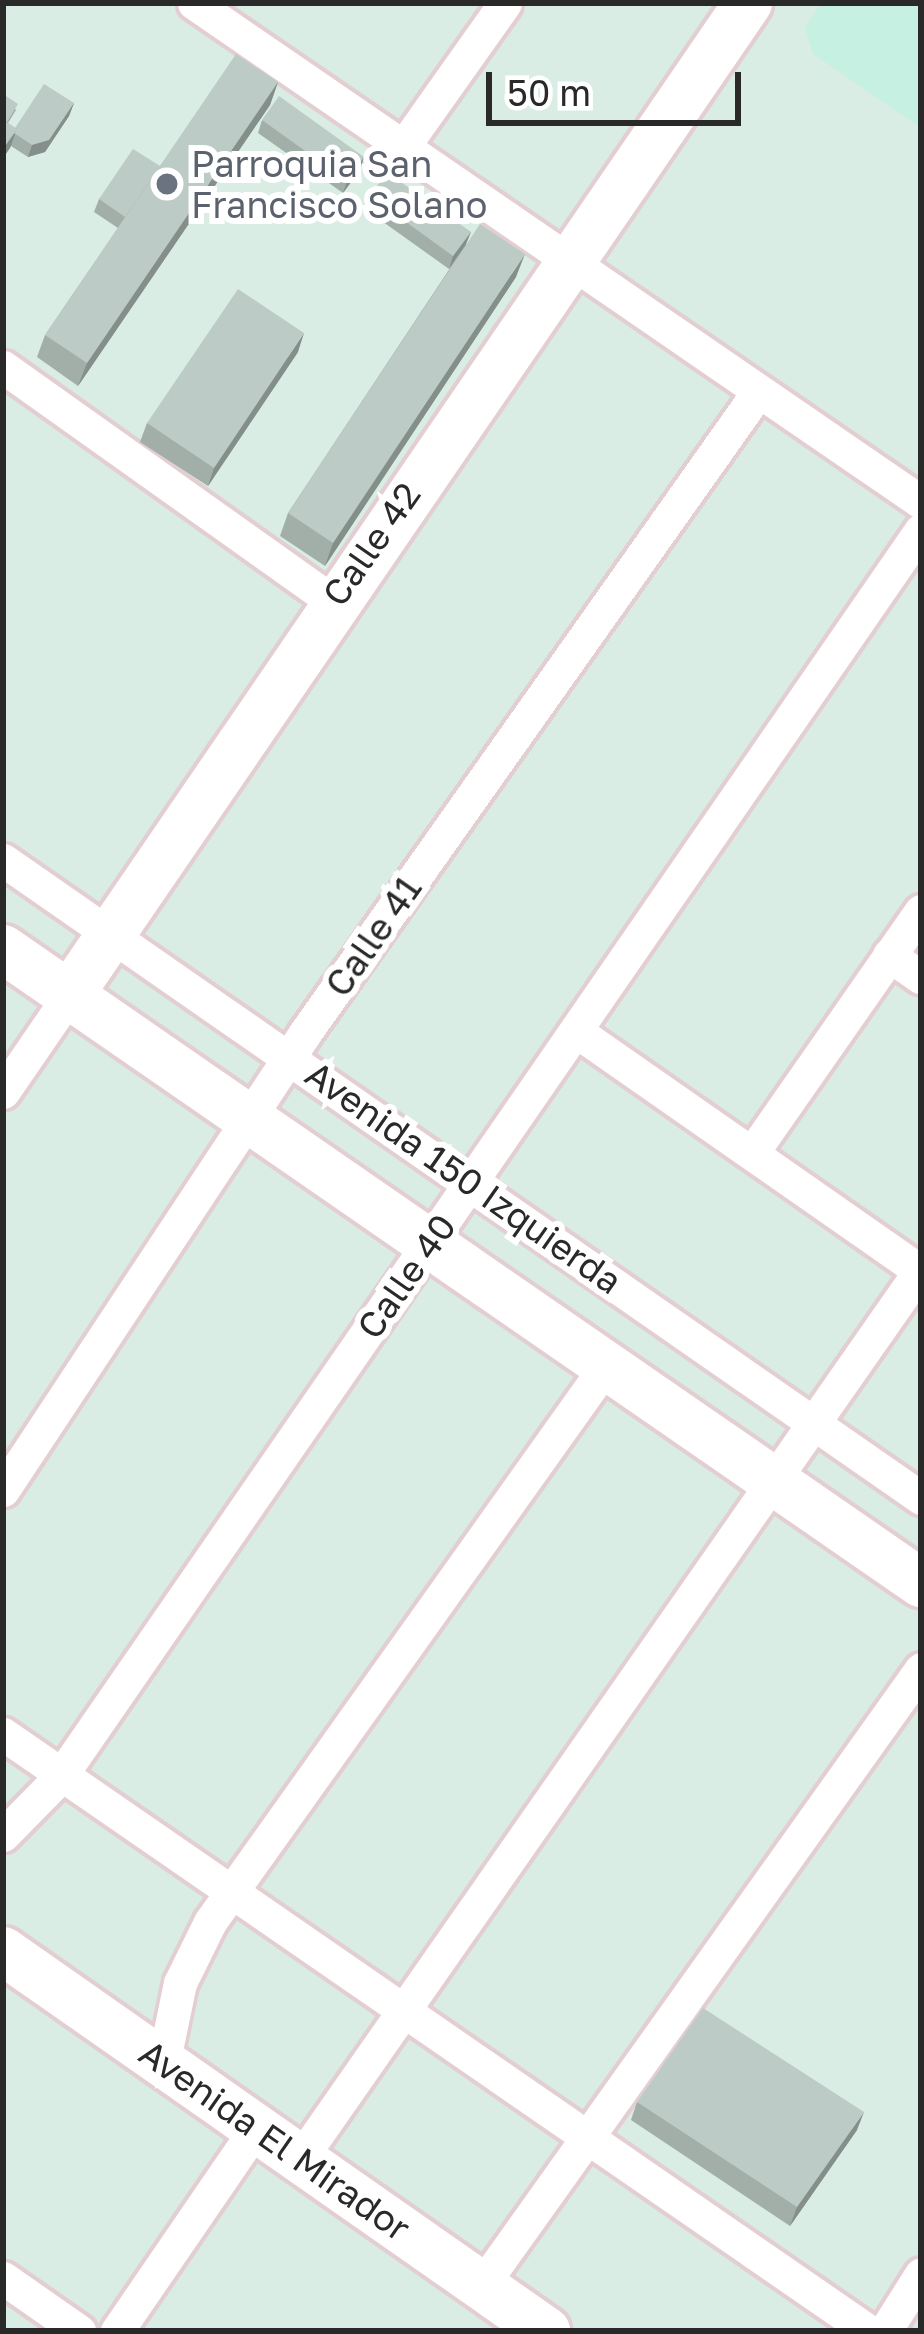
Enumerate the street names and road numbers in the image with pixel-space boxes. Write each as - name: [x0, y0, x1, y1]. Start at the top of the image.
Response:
- street label: Calle 42: [313, 474, 429, 614]
- street label: Calle 41: [316, 868, 430, 1004]
- street label: Avenida 150 Izquierda: [298, 1052, 630, 1302]
- street label: Calle 40: [348, 1206, 464, 1346]
- street label: Avenida El Mirador: [131, 2030, 419, 2250]

